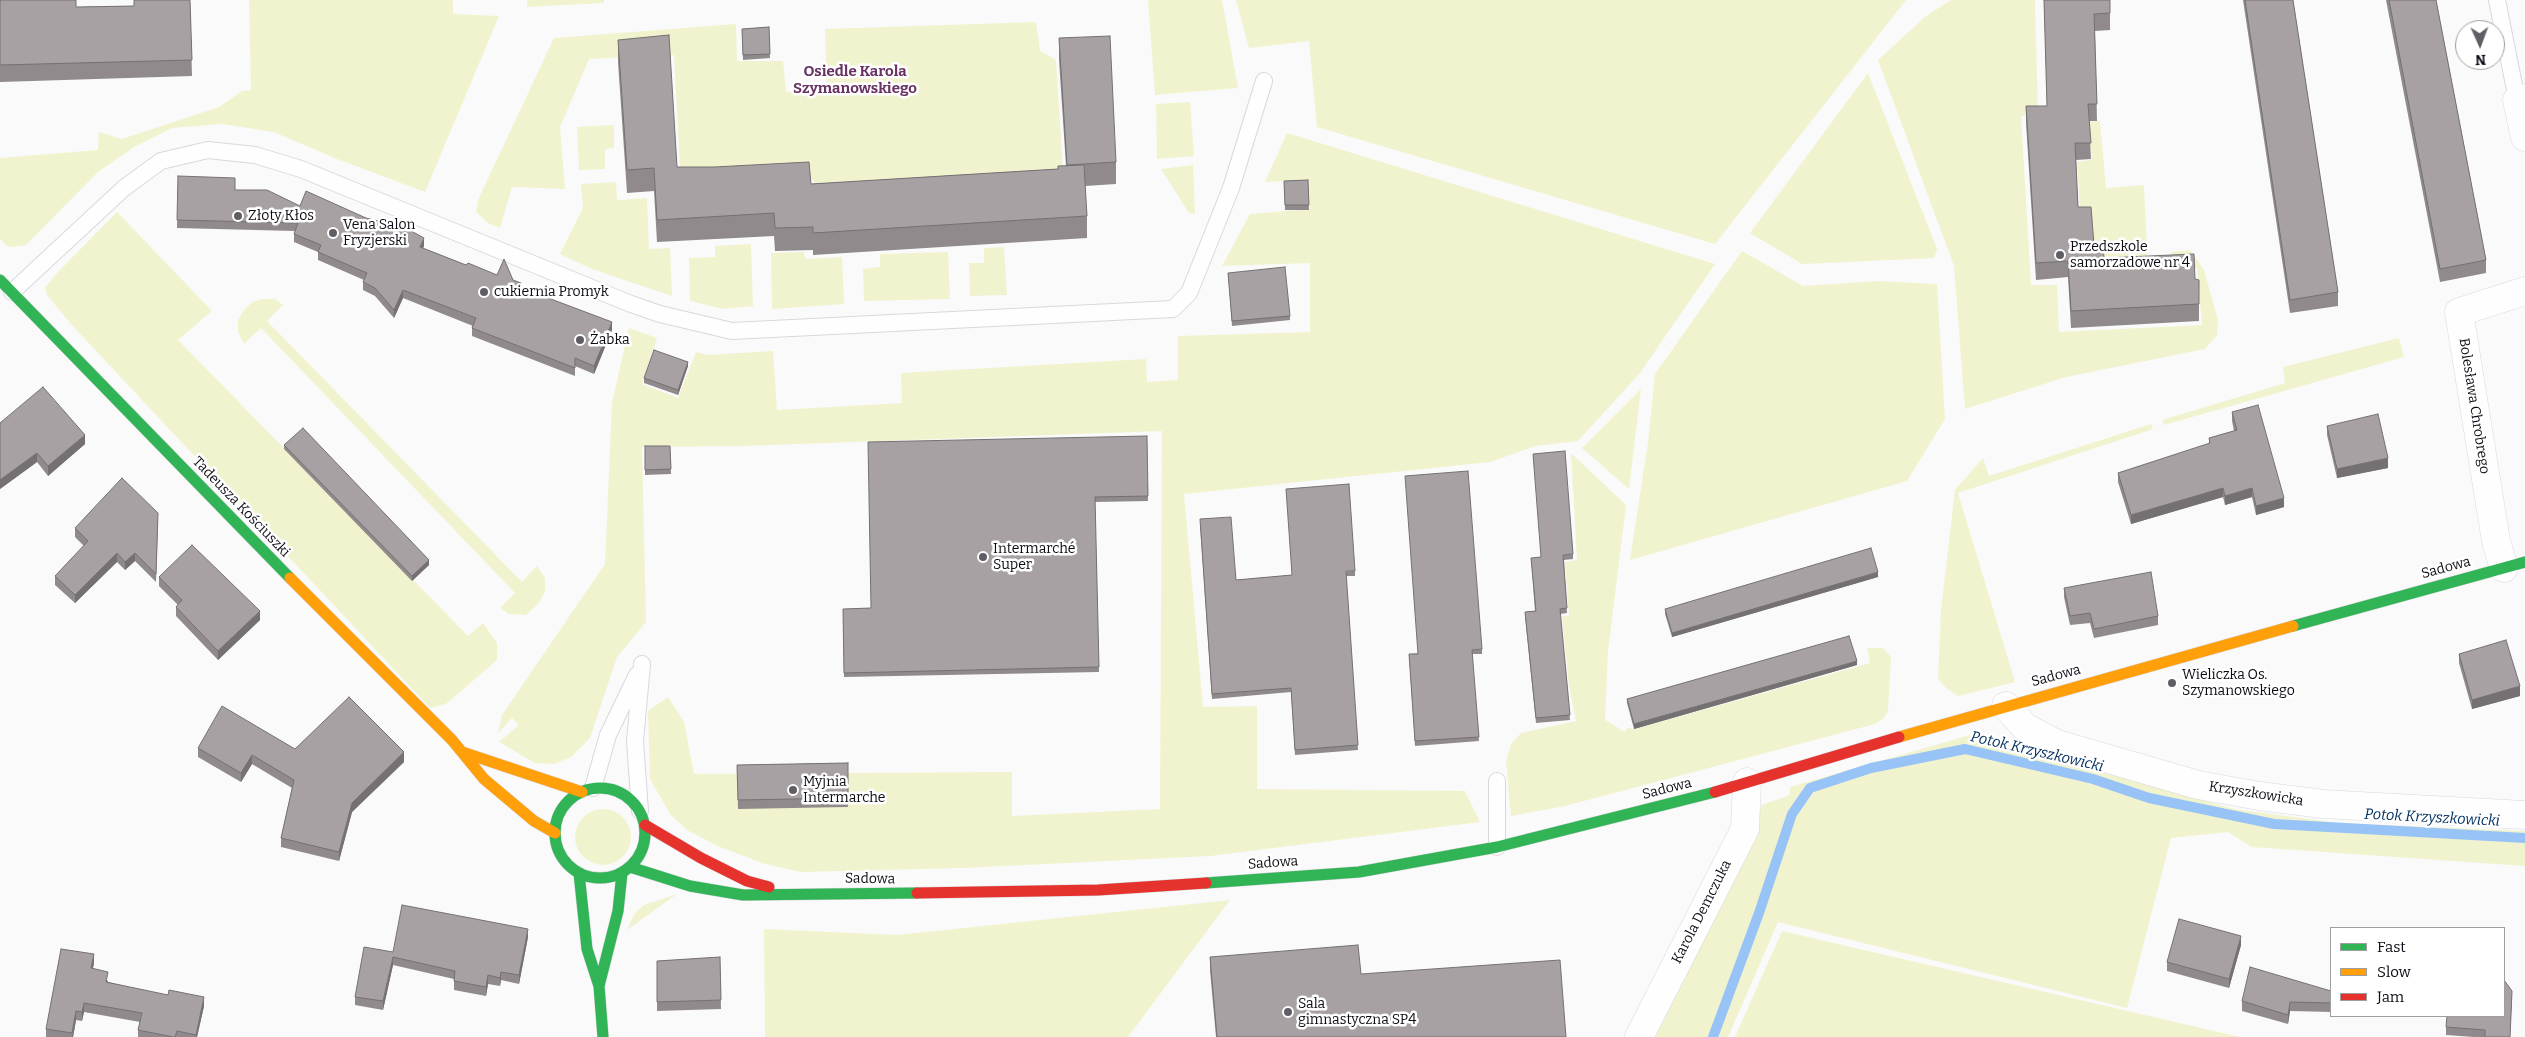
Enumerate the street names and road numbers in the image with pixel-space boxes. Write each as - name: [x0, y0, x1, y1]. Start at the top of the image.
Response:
- street label: Bolesława Chrobrego: [2455, 337, 2493, 475]
- street label: Tadeusza Kościuszki: [189, 453, 293, 561]
- street label: Sadowa: [2419, 553, 2473, 583]
- street label: Sadowa: [2029, 661, 2083, 691]
- street label: Sadowa: [1641, 775, 1693, 803]
- street label: Krzyszkowicka: [2208, 778, 2304, 810]
- street label: Sadowa: [1247, 853, 1299, 873]
- street label: Karola Demczuka: [1669, 857, 1735, 967]
- street label: Sadowa: [845, 870, 895, 888]

